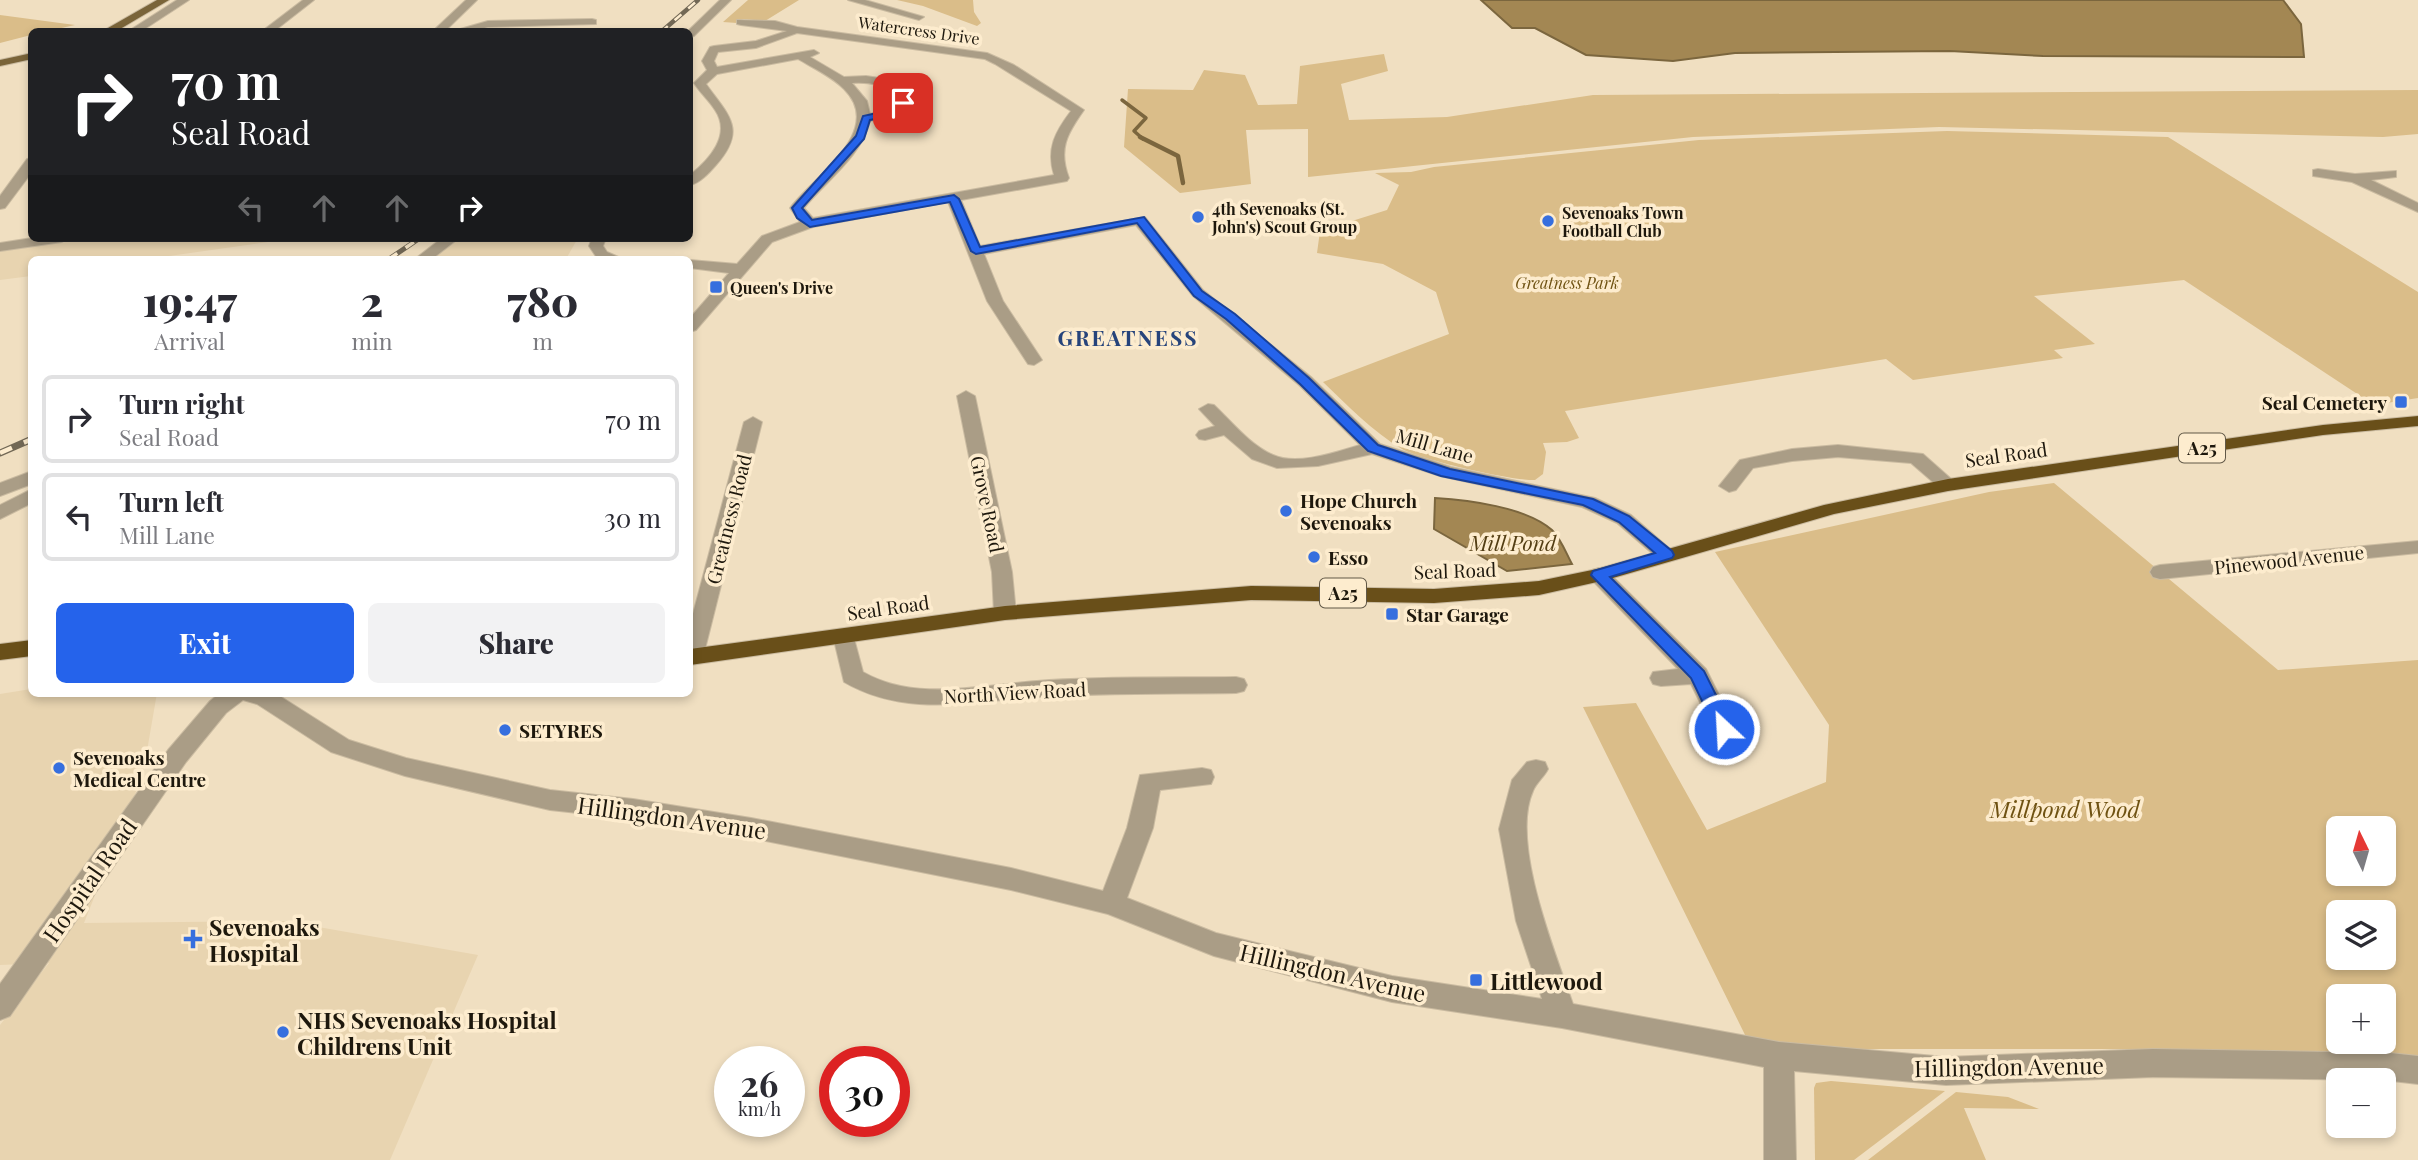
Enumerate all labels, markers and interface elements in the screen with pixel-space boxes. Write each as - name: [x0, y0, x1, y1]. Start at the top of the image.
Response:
- street label: Watercress Drive: [856, 11, 981, 49]
- text: 70 m: [171, 47, 281, 112]
- icon: right: [56, 56, 147, 147]
- pin: [873, 73, 933, 133]
- icon: arrive: [884, 84, 922, 122]
- text: Seal Road: [171, 110, 310, 153]
- icon: left: [232, 189, 270, 227]
- icon: ahead: [305, 189, 343, 227]
- icon: ahead: [378, 189, 416, 227]
- icon: right: [451, 189, 489, 227]
- place label: 4th Sevenoaks (St. John's) Scout Group: [1211, 198, 1357, 237]
- place label: Sevenoaks Town Football Club: [1562, 202, 1684, 241]
- marker: 4th Sevenoaks (St. John's) Scout Group: [1190, 209, 1206, 225]
- marker: Sevenoaks Town Football Club: [1540, 213, 1556, 229]
- text: 19:47: [142, 272, 237, 328]
- text: 2: [361, 272, 383, 328]
- text: 780: [507, 272, 579, 328]
- park label: Greatness Park: [1515, 272, 1619, 293]
- place label: Queen's Drive: [730, 277, 833, 298]
- marker: Queen's Drive: [708, 279, 724, 295]
- district label: GREATNESS: [1058, 323, 1198, 351]
- text: Arrival: [154, 325, 225, 356]
- text: min: [352, 325, 392, 356]
- text: m: [532, 325, 553, 356]
- text: Turn right: [119, 386, 245, 421]
- place label: Seal Cemetery: [2262, 389, 2387, 415]
- marker: Seal Cemetery: [2393, 394, 2409, 410]
- icon: right: [60, 400, 98, 438]
- text: 70 m: [605, 402, 661, 437]
- text: Seal Road: [119, 421, 219, 452]
- street label: Mill Lane: [1393, 422, 1477, 468]
- road number: A25: [2179, 434, 2225, 462]
- street label: Seal Road: [1963, 435, 2049, 473]
- street label: Greatness Road: [699, 451, 757, 587]
- street label: Grove Road: [965, 453, 1011, 555]
- text: Turn left: [119, 484, 224, 519]
- place label: Hope Church Sevenoaks: [1300, 487, 1417, 535]
- icon: left: [60, 498, 98, 536]
- text: 30 m: [604, 500, 661, 535]
- marker: Hope Church Sevenoaks: [1278, 503, 1294, 519]
- text: Mill Lane: [119, 519, 215, 550]
- water label: Mill Pond: [1469, 528, 1557, 556]
- street label: Pinewood Avenue: [2213, 538, 2365, 580]
- place label: Esso: [1328, 544, 1369, 570]
- marker: Esso: [1306, 549, 1322, 565]
- street label: Seal Road: [1413, 556, 1497, 584]
- road number: A25: [1320, 578, 1366, 608]
- street label: Seal Road: [845, 588, 931, 626]
- place label: Star Garage: [1406, 601, 1509, 627]
- button: Exit: [56, 603, 354, 683]
- button: Share: [368, 603, 665, 683]
- marker: Star Garage: [1384, 606, 1400, 622]
- street label: North View Road: [943, 675, 1087, 709]
- position arrow: [1687, 692, 1761, 766]
- place label: SETYRES: [519, 717, 603, 743]
- marker: SETYRES: [497, 722, 513, 738]
- place label: Sevenoaks Medical Centre: [73, 744, 206, 792]
- marker: Sevenoaks Medical Centre: [51, 760, 67, 776]
- street label: Hillingdon Avenue: [576, 788, 768, 846]
- park label: Millpond Wood: [1989, 793, 2140, 824]
- street label: Hospital Road: [35, 812, 143, 948]
- north arrow: [2326, 816, 2396, 886]
- map controls: [2326, 816, 2396, 1138]
- button: layers: [2326, 900, 2396, 970]
- place label: Sevenoaks Hospital: [209, 911, 320, 968]
- marker: Sevenoaks Hospital: [183, 929, 203, 949]
- street label: Hillingdon Avenue: [1237, 936, 1429, 1008]
- place label: Littlewood: [1490, 965, 1603, 996]
- marker: Littlewood: [1468, 972, 1484, 988]
- button: +: [2326, 984, 2396, 1054]
- place label: NHS Sevenoaks Hospital Childrens Unit: [297, 1004, 557, 1061]
- marker: NHS Sevenoaks Hospital Childrens Unit: [275, 1024, 291, 1040]
- speed limit sign: 30: [819, 1046, 910, 1137]
- street label: Hillingdon Avenue: [1914, 1049, 2104, 1083]
- text: 26: [741, 1059, 778, 1106]
- button: −: [2326, 1068, 2396, 1138]
- text: km/h: [738, 1097, 781, 1121]

